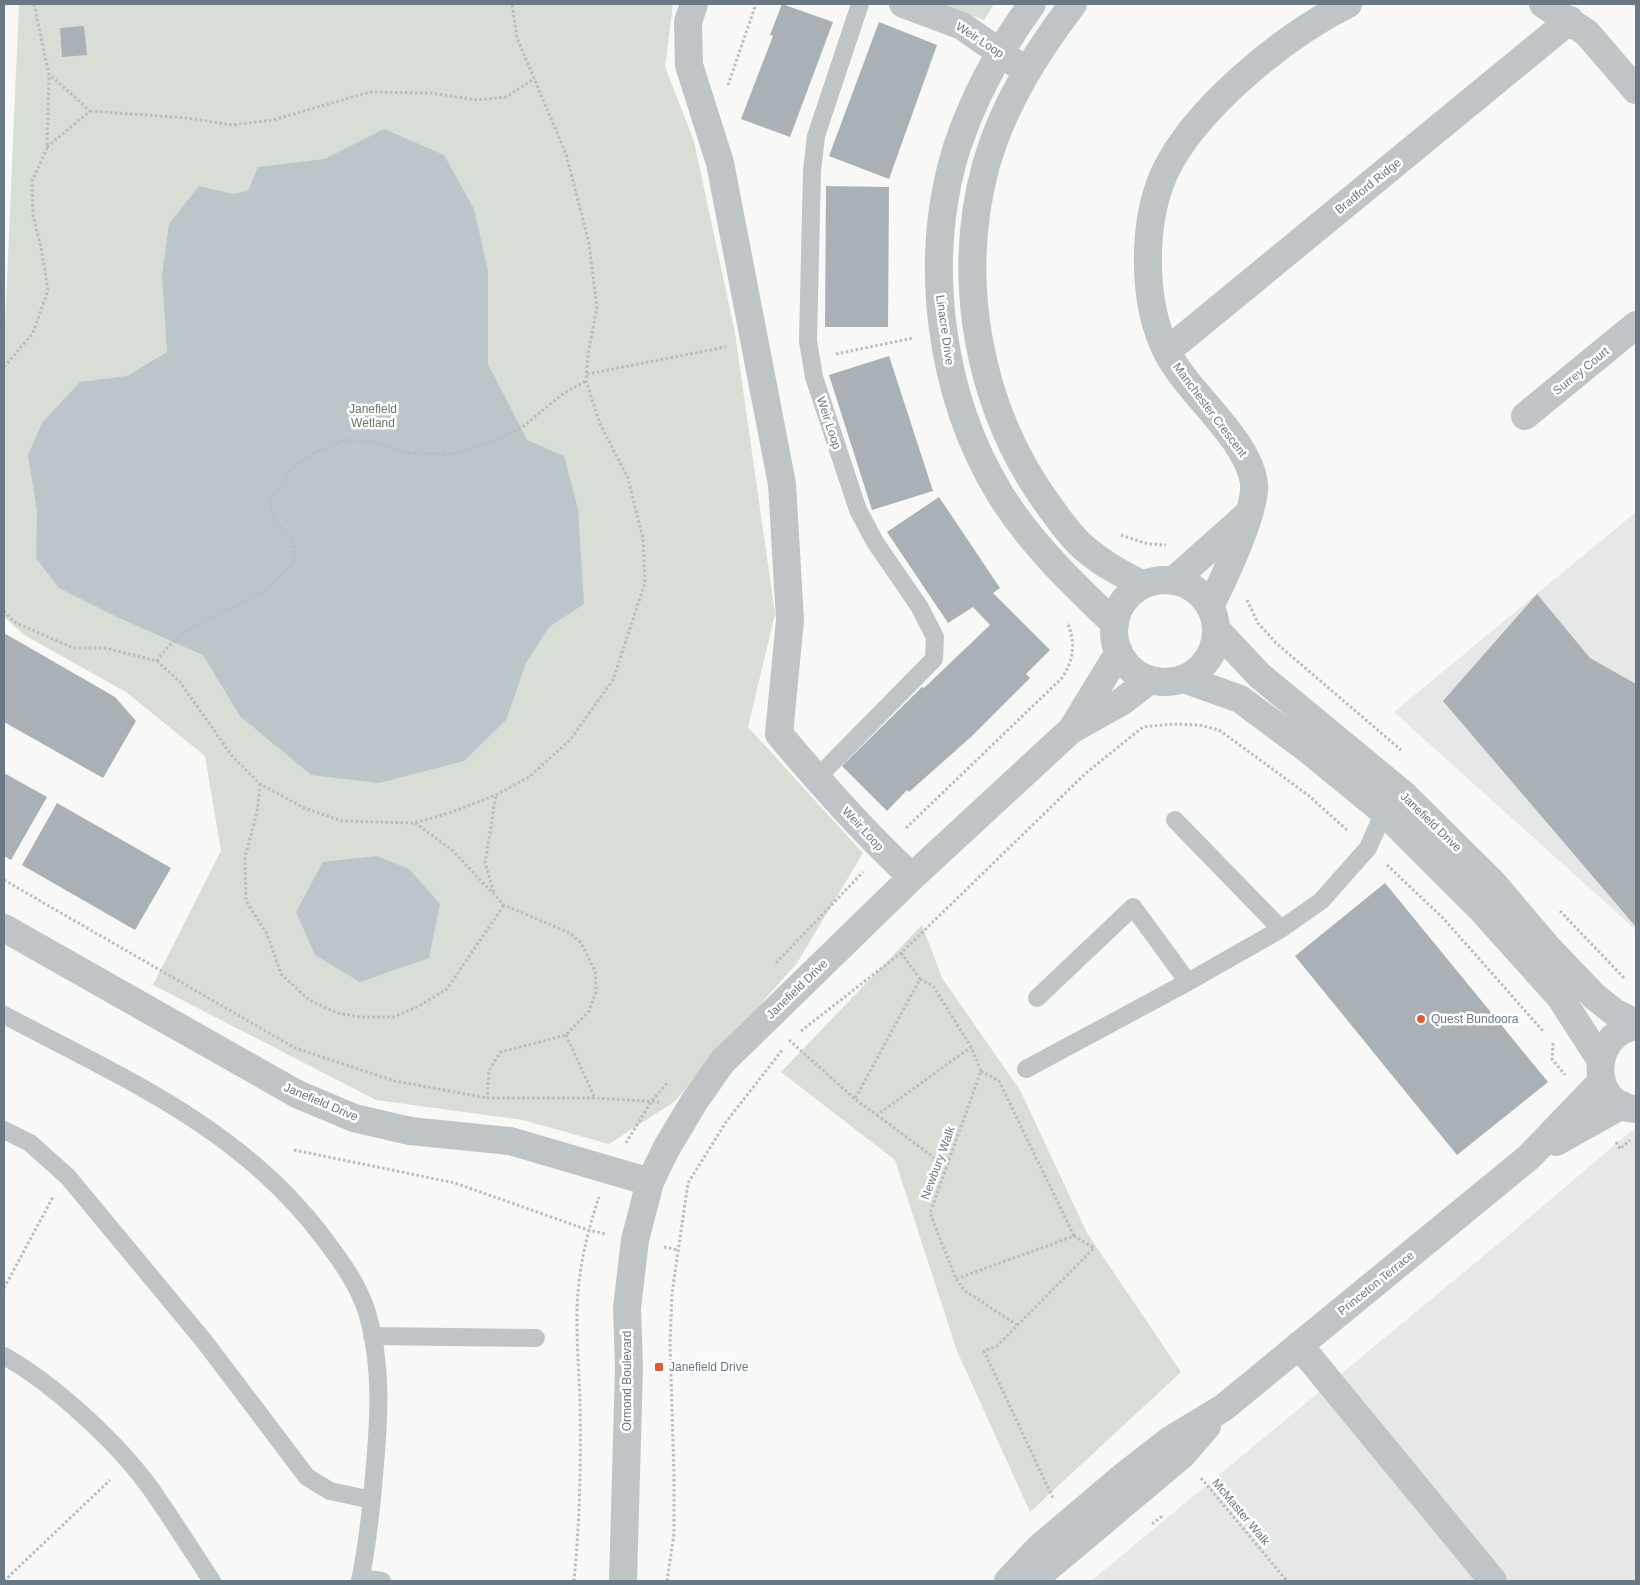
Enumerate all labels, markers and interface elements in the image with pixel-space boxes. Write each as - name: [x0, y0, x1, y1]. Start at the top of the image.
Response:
- street label: Weir Loop: [953, 19, 1007, 61]
- street label: Bradford Ridge: [1332, 155, 1404, 217]
- street label: Linacre Drive: [933, 294, 957, 366]
- street label: Surrey Court: [1550, 344, 1612, 398]
- street label: Manchester Crescent: [1170, 360, 1250, 460]
- street label: Weir Loop: [814, 395, 844, 451]
- park label: Janefield Wetland: [349, 402, 397, 430]
- street label: Janefield Drive: [1398, 789, 1465, 855]
- street label: Weir Loop: [839, 804, 887, 854]
- street label: Janefield Drive: [764, 956, 831, 1022]
- place label: Quest Bundoora: [1431, 1012, 1519, 1026]
- marker: Quest Bundoora: [1415, 1013, 1427, 1025]
- street label: Janefield Drive: [282, 1080, 361, 1124]
- street label: Newbury Walk: [918, 1124, 958, 1202]
- street label: Princeton Terrace: [1335, 1248, 1417, 1318]
- street label: Ormond Boulevard: [620, 1331, 634, 1431]
- place label: Janefield Drive: [669, 1360, 749, 1374]
- marker: Janefield Drive: [653, 1361, 665, 1373]
- street label: McMaster Walk: [1209, 1476, 1273, 1549]

